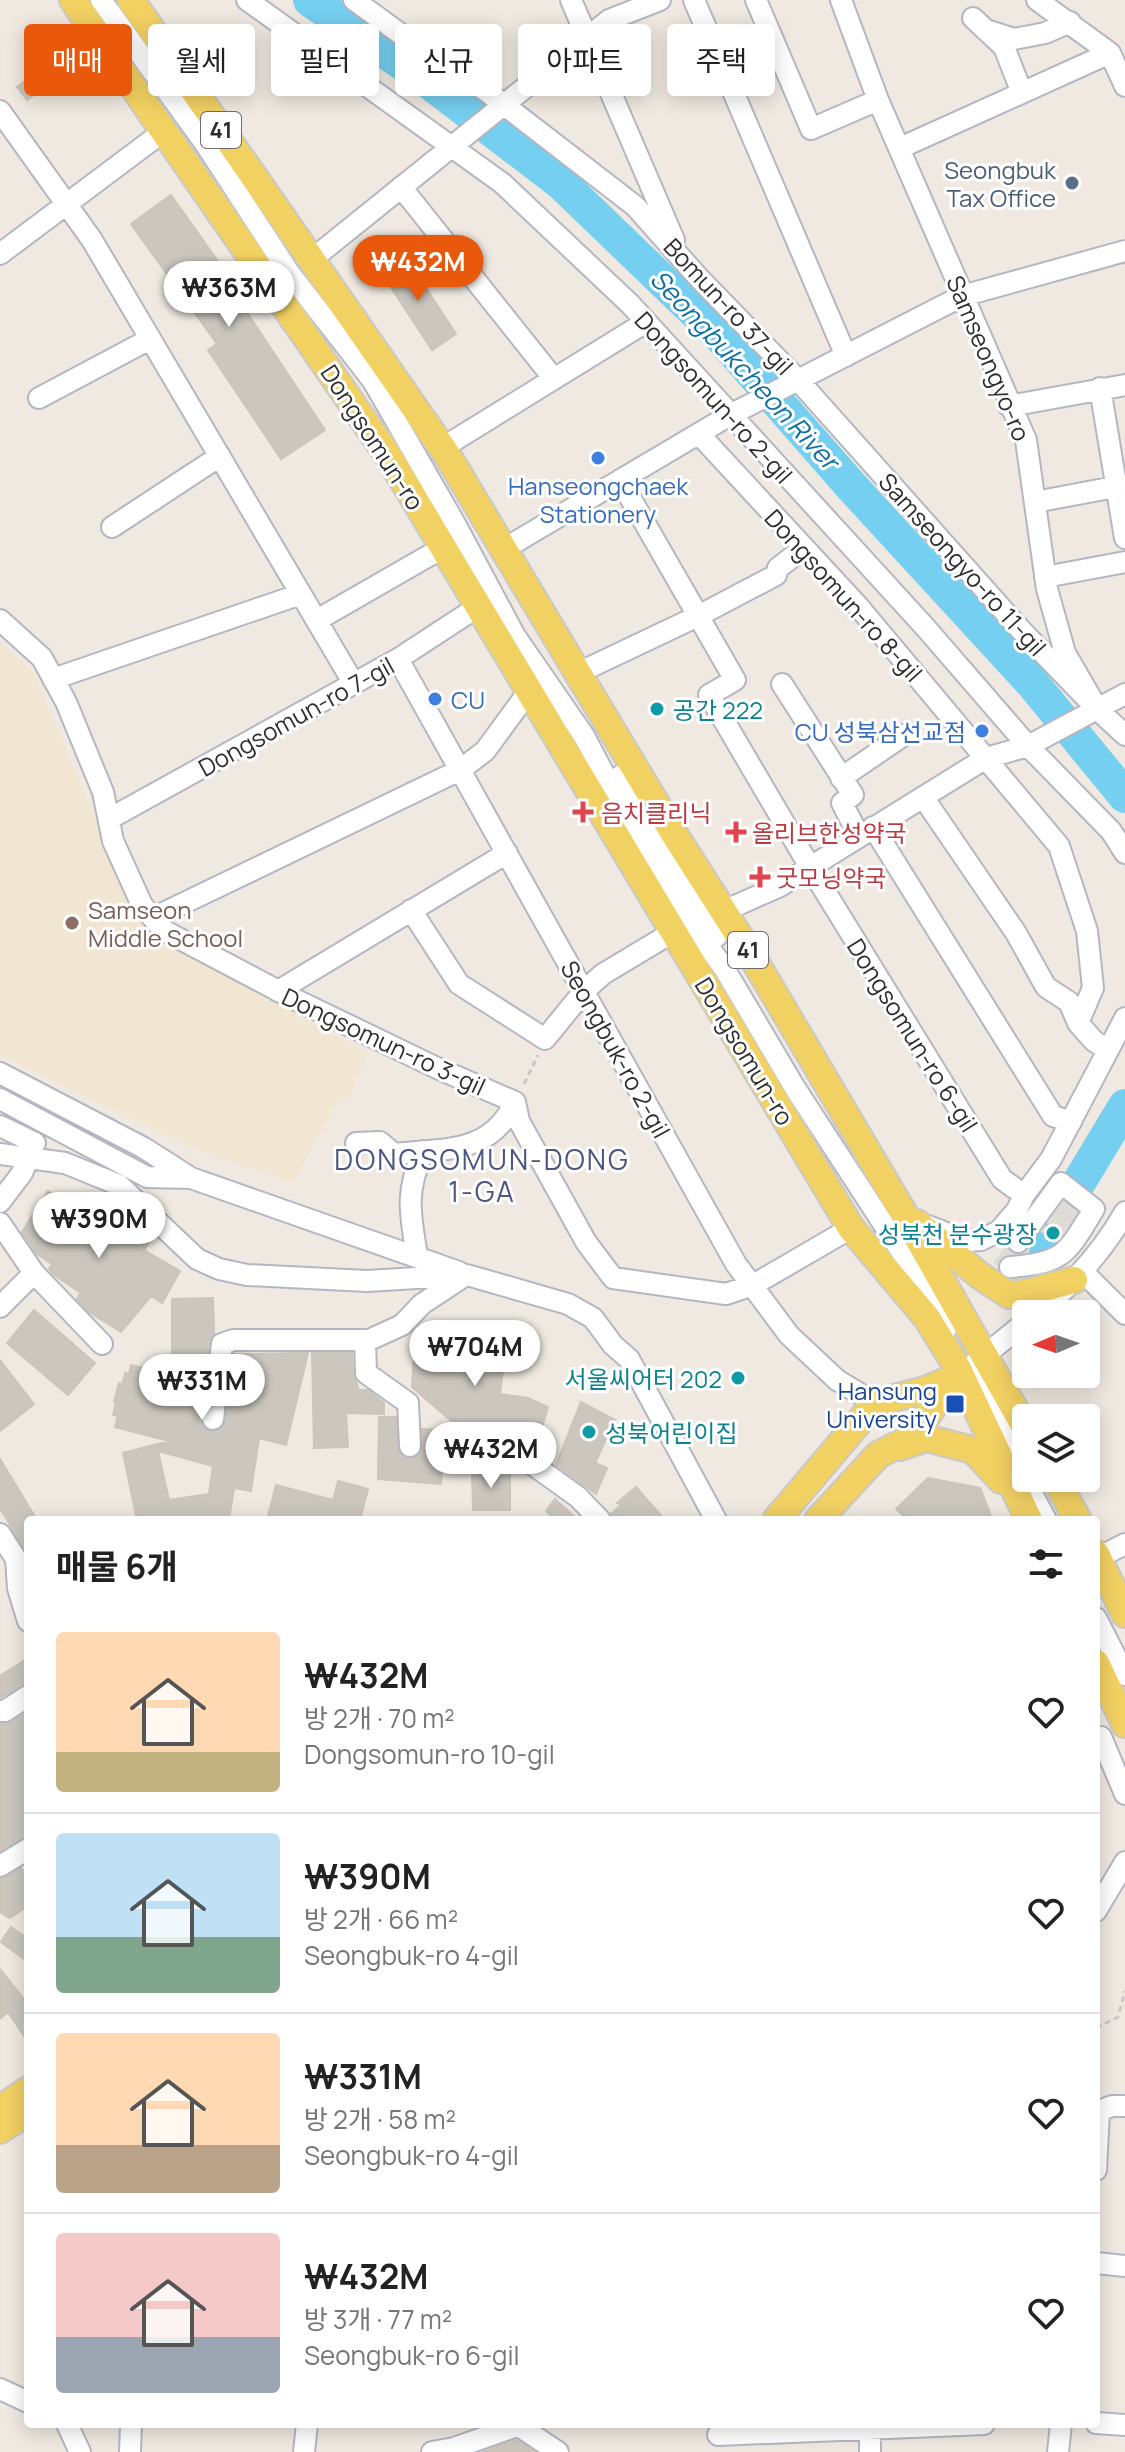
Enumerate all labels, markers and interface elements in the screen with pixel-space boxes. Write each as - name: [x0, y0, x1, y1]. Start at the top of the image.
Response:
- chip: 매매: [24, 24, 132, 96]
- chip: 월세: [148, 24, 255, 96]
- chip: 필터: [271, 24, 379, 96]
- chip: 신규: [395, 24, 502, 96]
- chip: 아파트: [518, 24, 651, 96]
- chip: 주택: [667, 24, 775, 96]
- road number: 41: [201, 112, 241, 148]
- place label: Seongbuk Tax Office: [944, 153, 1057, 214]
- marker: Seongbuk Tax Office: [1063, 174, 1081, 192]
- street label: Bomun-ro 37-gil: [657, 230, 801, 382]
- pin: ₩432M: [362, 235, 474, 303]
- text: ₩432M: [371, 243, 465, 279]
- pin: ₩363M: [173, 261, 285, 329]
- water label: Seongbukcheon River: [643, 261, 850, 480]
- text: ₩363M: [182, 269, 276, 305]
- street label: Samseongyo-ro: [939, 270, 1039, 446]
- street label: Dongsomun-ro 2-gil: [628, 304, 800, 490]
- street label: Dongsomun-ro: [314, 358, 432, 516]
- marker: Hanseongchaek Stationery: [589, 449, 607, 467]
- street label: Samseongyo-ro 11-gil: [872, 465, 1054, 663]
- place label: Hanseongchaek Stationery: [508, 469, 689, 530]
- street label: Dongsomun-ro 8-gil: [758, 502, 930, 688]
- street label: Dongsomun-ro 7-gil: [192, 648, 400, 784]
- place label: CU: [451, 683, 485, 716]
- marker: CU: [426, 690, 444, 708]
- place label: 공간 222: [673, 693, 763, 726]
- marker: 공간 222: [648, 700, 666, 718]
- place label: CU 성북삼선교점: [795, 715, 966, 748]
- marker: CU 성북삼선교점: [973, 722, 991, 740]
- place label: 음치클리닉: [601, 796, 711, 829]
- marker: 음치클리닉: [572, 801, 594, 823]
- place label: 올리브한성약국: [752, 816, 907, 849]
- marker: 올리브한성약국: [727, 823, 745, 841]
- place label: 굿모닝약국: [776, 861, 886, 894]
- marker: 굿모닝약국: [751, 868, 769, 886]
- place label: Samseon Middle School: [88, 893, 243, 954]
- marker: Samseon Middle School: [63, 914, 81, 932]
- road number: 41: [728, 932, 768, 968]
- street label: Dongsomun-ro 6-gil: [840, 932, 986, 1138]
- street label: Seongbuk-ro 2-gil: [554, 954, 678, 1144]
- street label: Dongsomun-ro: [688, 971, 802, 1131]
- street label: Dongsomun-ro 3-gil: [277, 979, 491, 1103]
- district label: DONGSOMUN-DONG 1-GA: [334, 1140, 630, 1210]
- pin: ₩390M: [43, 1192, 155, 1260]
- text: ₩390M: [51, 1200, 147, 1236]
- place label: 성북천 분수광장: [878, 1217, 1037, 1250]
- marker: 성북천 분수광장: [1044, 1224, 1062, 1242]
- north arrow: [1012, 1300, 1100, 1388]
- map controls: [1012, 1300, 1100, 1492]
- pin: ₩704M: [419, 1320, 531, 1388]
- text: ₩704M: [427, 1328, 523, 1364]
- pin: ₩331M: [146, 1354, 258, 1422]
- text: ₩331M: [157, 1362, 247, 1398]
- place label: 서울씨어터 202: [565, 1362, 722, 1395]
- marker: 서울씨어터 202: [729, 1369, 747, 1387]
- place label: Hansung University: [826, 1374, 937, 1435]
- marker: Hansung University: [944, 1393, 966, 1415]
- button: layers: [1012, 1404, 1100, 1492]
- place label: 성북어린이집: [605, 1416, 737, 1449]
- pin: ₩432M: [435, 1422, 547, 1490]
- marker: 성북어린이집: [580, 1423, 598, 1441]
- text: ₩432M: [444, 1430, 538, 1466]
- icon: filters: [1024, 1542, 1068, 1586]
- text: 매물 6개: [56, 1543, 178, 1589]
- text: ₩432M: [304, 1652, 428, 1698]
- icon: home: [120, 1664, 216, 1760]
- icon: heart: [1024, 1690, 1068, 1734]
- text: 방 2개 · 70 m²: [304, 1700, 455, 1736]
- text: Dongsomun-ro 10-gil: [304, 1736, 555, 1772]
- text: ₩390M: [304, 1853, 431, 1899]
- icon: home: [120, 1865, 216, 1961]
- icon: heart: [1024, 1891, 1068, 1935]
- text: 방 2개 · 66 m²: [304, 1901, 458, 1937]
- text: Seongbuk-ro 4-gil: [304, 1937, 519, 1973]
- text: ₩331M: [304, 2053, 422, 2099]
- icon: home: [120, 2065, 216, 2161]
- icon: heart: [1024, 2091, 1068, 2135]
- text: 방 2개 · 58 m²: [304, 2101, 456, 2137]
- text: Seongbuk-ro 4-gil: [304, 2137, 519, 2173]
- text: ₩432M: [304, 2253, 428, 2299]
- icon: home: [120, 2265, 216, 2361]
- icon: heart: [1024, 2291, 1068, 2335]
- text: 방 3개 · 77 m²: [304, 2301, 452, 2337]
- text: Seongbuk-ro 6-gil: [304, 2337, 520, 2373]

